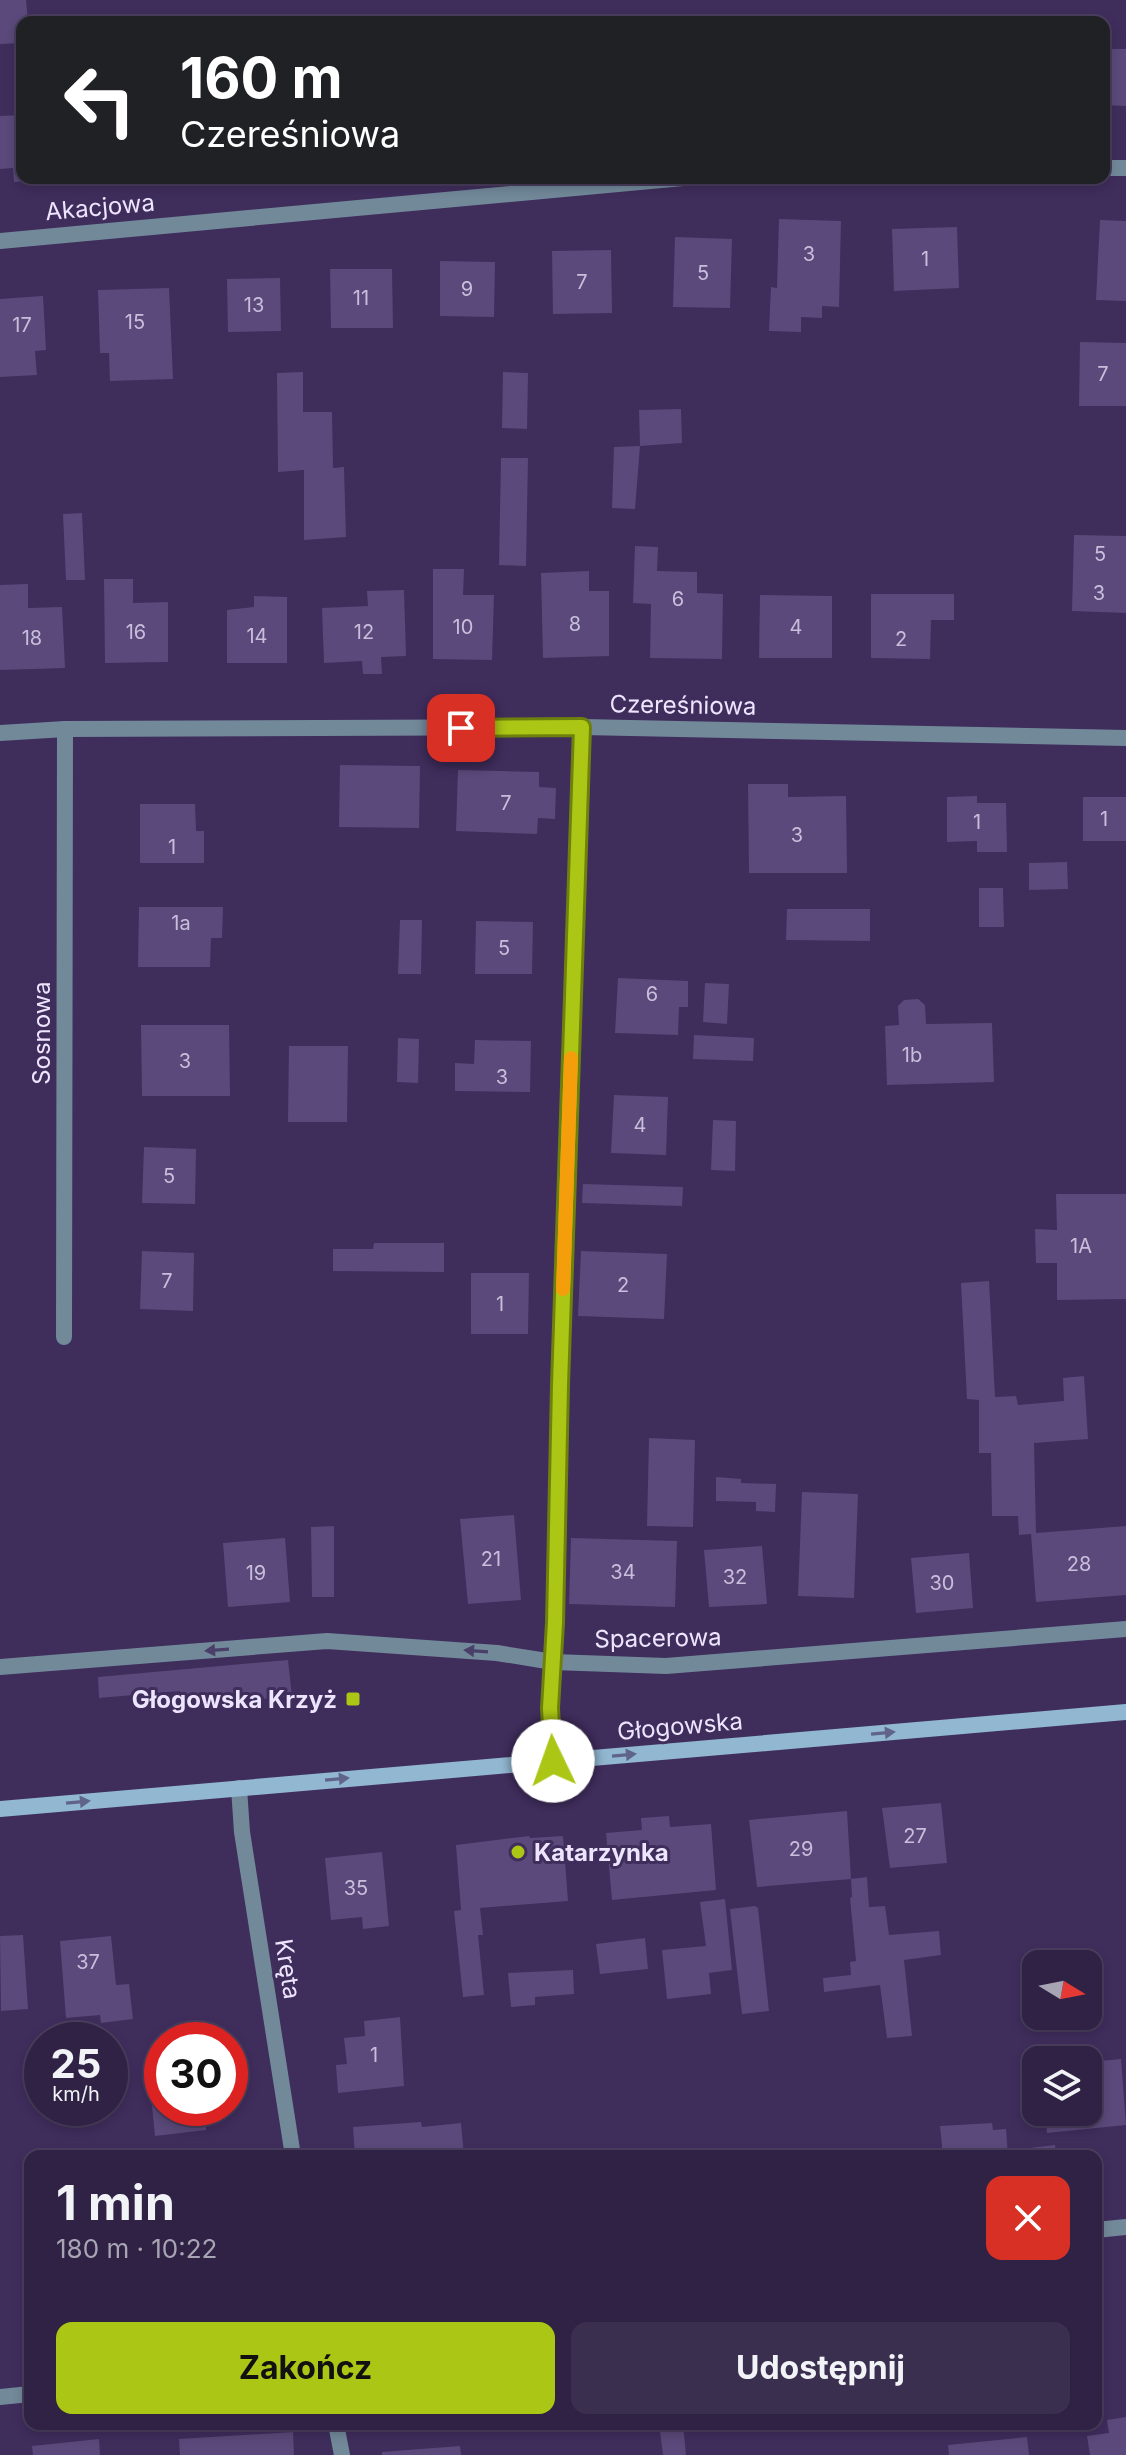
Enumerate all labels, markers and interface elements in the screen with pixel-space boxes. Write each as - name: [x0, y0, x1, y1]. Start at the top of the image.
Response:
- text: 160 m: [180, 44, 343, 112]
- icon: left: [48, 48, 152, 152]
- text: Czereśniowa: [180, 112, 400, 156]
- street label: Akacjowa: [44, 188, 156, 226]
- house number: 3: [803, 242, 815, 266]
- house number: 1: [921, 247, 929, 271]
- house number: 5: [697, 261, 709, 285]
- house number: 7: [576, 270, 588, 294]
- house number: 9: [461, 277, 473, 301]
- house number: 11: [353, 286, 369, 310]
- house number: 13: [244, 293, 264, 317]
- house number: 15: [125, 310, 145, 334]
- house number: 17: [12, 313, 32, 337]
- house number: 7: [1097, 362, 1109, 386]
- house number: 5: [1094, 542, 1106, 566]
- house number: 3: [1093, 581, 1105, 605]
- house number: 6: [672, 587, 684, 611]
- house number: 8: [569, 612, 581, 636]
- house number: 10: [453, 615, 473, 639]
- house number: 4: [790, 615, 802, 639]
- house number: 16: [126, 620, 146, 644]
- house number: 12: [354, 620, 374, 644]
- house number: 14: [246, 624, 268, 648]
- house number: 18: [22, 626, 42, 650]
- house number: 2: [895, 627, 907, 651]
- street label: Czereśniowa: [609, 689, 757, 721]
- pin: [427, 694, 495, 762]
- icon: arrive: [439, 706, 483, 750]
- house number: 7: [500, 791, 512, 815]
- house number: 1: [1100, 807, 1108, 831]
- house number: 1: [973, 810, 981, 834]
- house number: 3: [791, 823, 803, 847]
- house number: 1: [168, 835, 176, 859]
- house number: 1a: [171, 911, 191, 935]
- house number: 5: [498, 936, 510, 960]
- street label: Sosnowa: [27, 981, 56, 1085]
- house number: 6: [646, 982, 658, 1006]
- house number: 1b: [902, 1043, 922, 1067]
- house number: 3: [179, 1049, 191, 1073]
- house number: 3: [496, 1065, 508, 1089]
- house number: 4: [634, 1113, 646, 1137]
- house number: 5: [163, 1164, 175, 1188]
- house number: 1A: [1070, 1234, 1092, 1258]
- house number: 7: [161, 1269, 173, 1293]
- house number: 2: [617, 1273, 629, 1297]
- house number: 1: [496, 1292, 504, 1316]
- house number: 21: [481, 1547, 501, 1571]
- house number: 28: [1067, 1552, 1091, 1576]
- house number: 34: [610, 1560, 636, 1584]
- house number: 19: [246, 1561, 266, 1585]
- house number: 32: [723, 1565, 747, 1589]
- house number: 30: [930, 1571, 954, 1595]
- street label: Spacerowa: [594, 1622, 722, 1654]
- one-way arrow: [204, 1644, 229, 1657]
- one-way arrow: [463, 1644, 488, 1657]
- place label: Głogowska Krzyż: [132, 1685, 337, 1714]
- marker: Głogowska Krzyż: [344, 1690, 362, 1708]
- street label: Głogowska: [616, 1706, 744, 1746]
- position arrow: [511, 1719, 595, 1803]
- one-way arrow: [871, 1726, 896, 1739]
- one-way arrow: [612, 1748, 637, 1761]
- one-way arrow: [325, 1773, 350, 1786]
- one-way arrow: [66, 1796, 91, 1809]
- house number: 27: [903, 1824, 927, 1848]
- house number: 29: [789, 1837, 813, 1861]
- place label: Katarzynka: [534, 1838, 669, 1867]
- marker: Katarzynka: [509, 1843, 527, 1861]
- house number: 35: [344, 1876, 368, 1900]
- street label: Kręta: [269, 1937, 307, 2001]
- house number: 37: [76, 1950, 100, 1974]
- north arrow: [1022, 1950, 1102, 2030]
- map controls: [1022, 1950, 1102, 2126]
- speed limit sign: 30: [144, 2022, 248, 2126]
- text: 25: [51, 2039, 101, 2088]
- house number: 1: [370, 2043, 378, 2067]
- button: layers: [1022, 2046, 1102, 2126]
- text: km/h: [52, 2082, 100, 2106]
- text: 1 min: [56, 2173, 175, 2232]
- button: close: [986, 2176, 1070, 2260]
- text: 180 m · 10:22: [56, 2233, 217, 2264]
- button: Zakończ: [56, 2322, 555, 2414]
- button: Udostępnij: [571, 2322, 1070, 2414]

